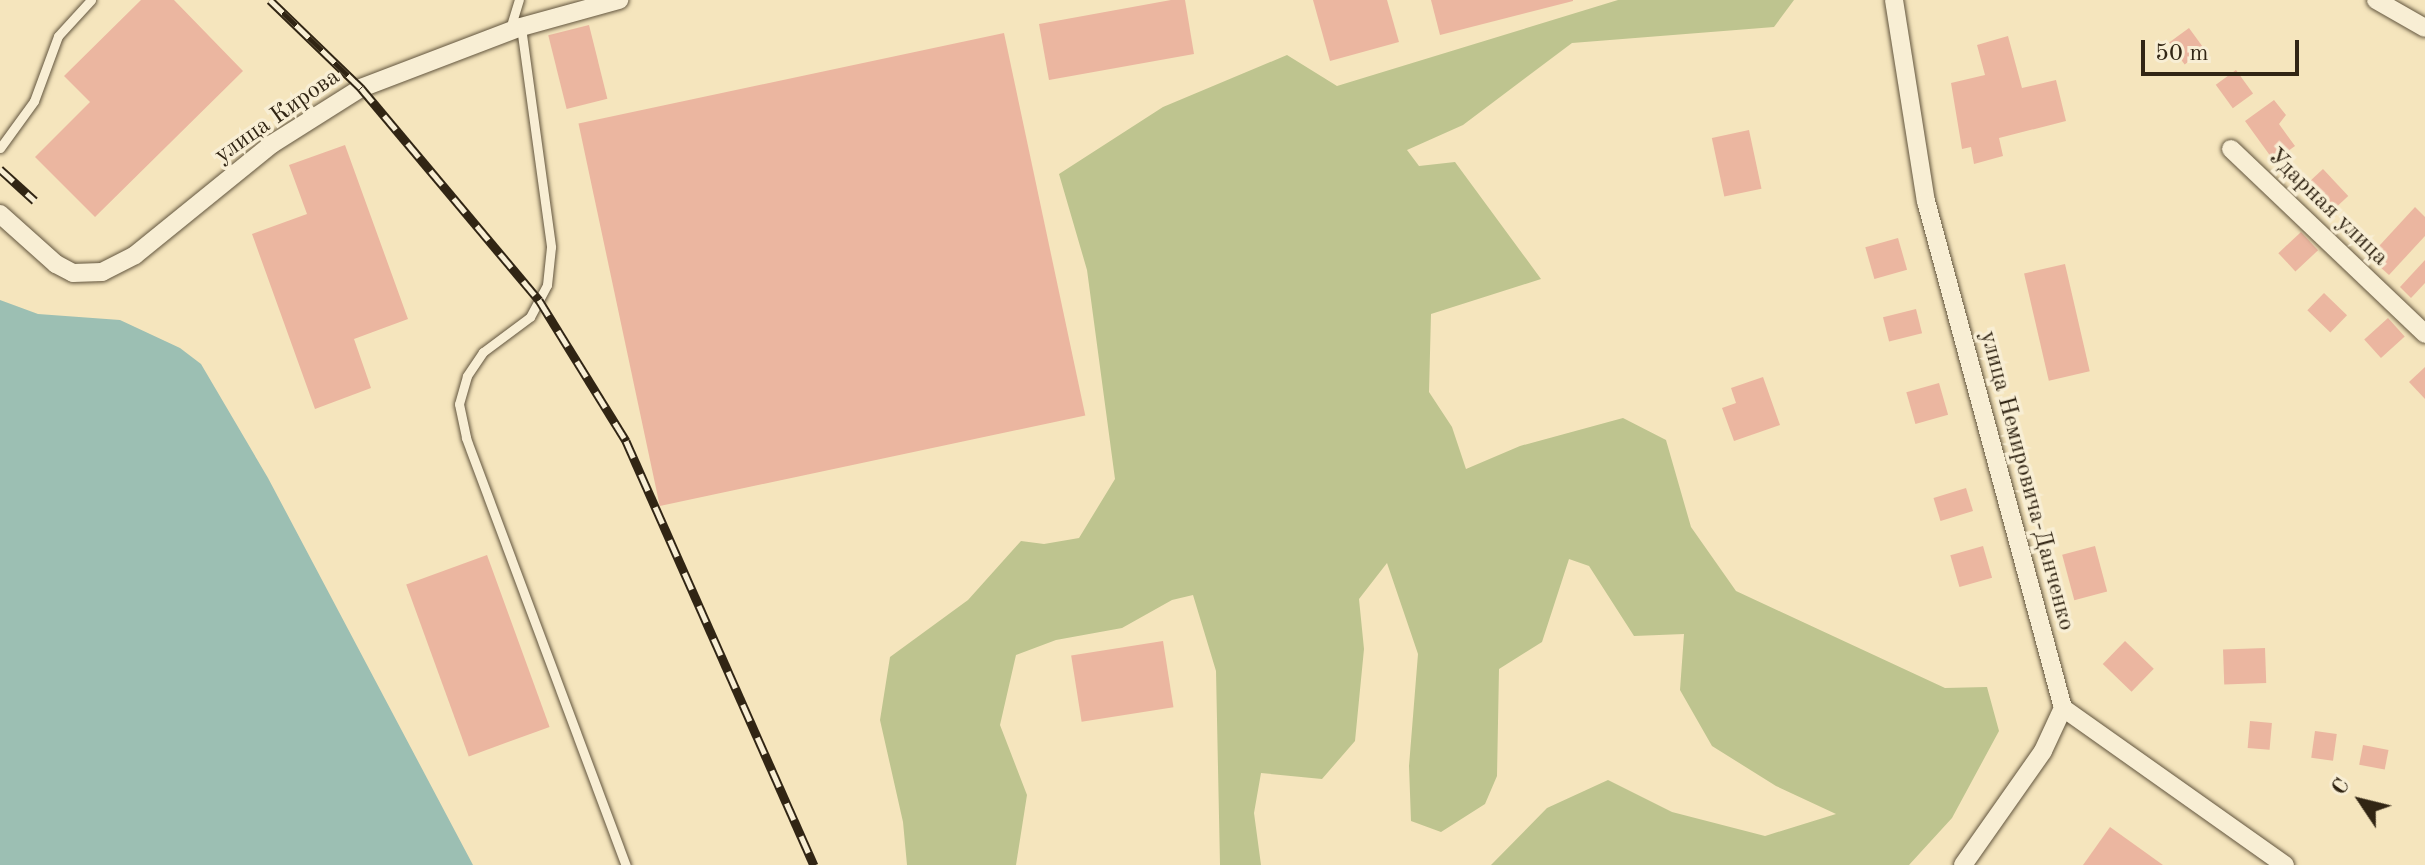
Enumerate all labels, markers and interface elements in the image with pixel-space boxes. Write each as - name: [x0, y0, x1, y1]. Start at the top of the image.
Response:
- scale bar: [2145, 24, 2303, 74]
- text: 50 m: [2155, 42, 2209, 66]
- street label: улица Кирова: [210, 63, 346, 171]
- street label: Ударная улица: [2260, 143, 2394, 273]
- street label: улица Немировича-Данченко: [1972, 328, 2080, 634]
- north arrow: [2321, 761, 2401, 841]
- text: С: [2328, 775, 2355, 799]

